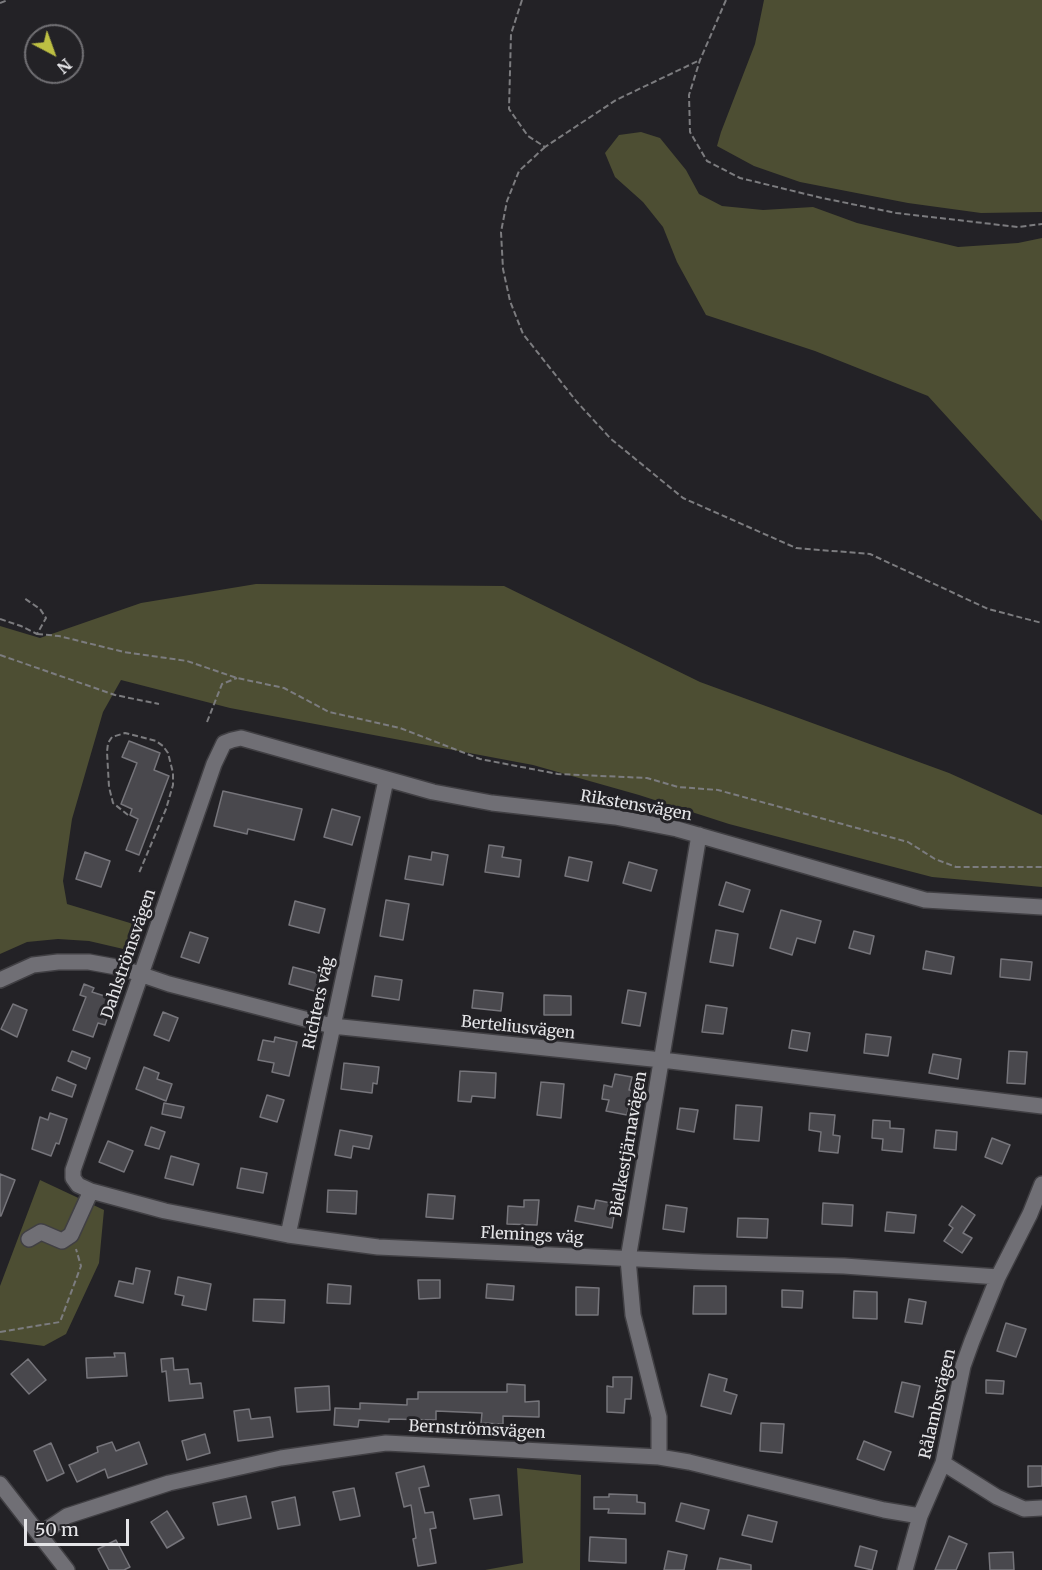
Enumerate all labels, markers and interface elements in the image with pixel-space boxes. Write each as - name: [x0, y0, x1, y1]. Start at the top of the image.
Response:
- north arrow: [24, 24, 84, 84]
- text: N: [53, 54, 76, 78]
- street label: Rikstensvägen: [579, 787, 693, 825]
- street label: Dahlströmsvägen: [98, 887, 160, 1021]
- street label: Richters väg: [300, 955, 338, 1051]
- street label: Berteliusvägen: [460, 1012, 576, 1044]
- street label: Bielkestjärnavägen: [607, 1070, 651, 1218]
- street label: Flemings väg: [480, 1224, 584, 1248]
- street label: Rålambsvägen: [916, 1347, 960, 1461]
- street label: Bernströmsvägen: [408, 1417, 546, 1443]
- scale bar: [27, 1507, 132, 1545]
- text: 50 m: [35, 1518, 79, 1541]

